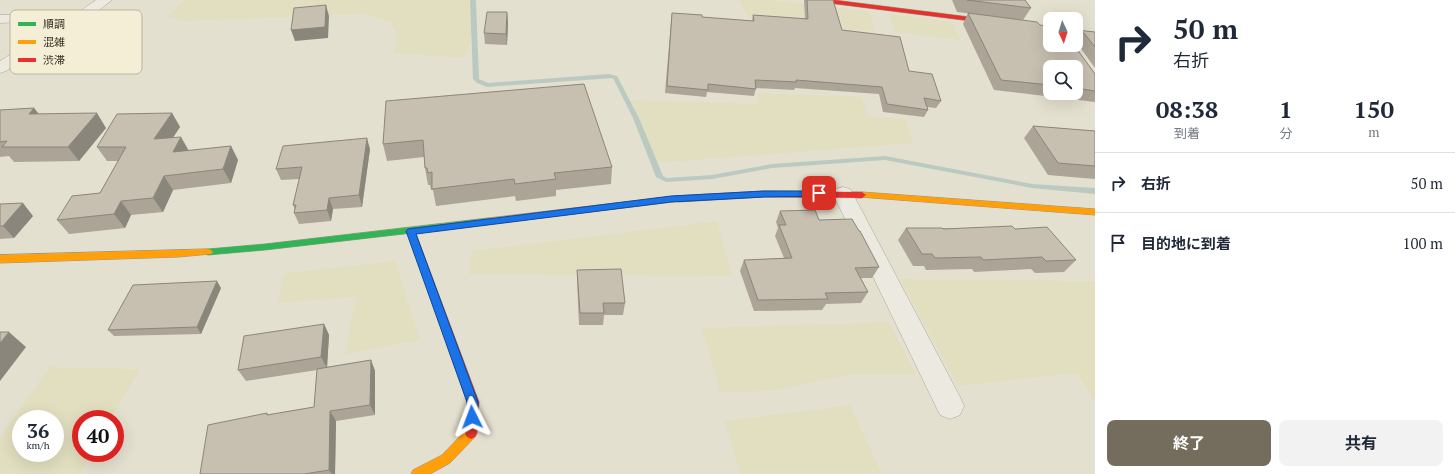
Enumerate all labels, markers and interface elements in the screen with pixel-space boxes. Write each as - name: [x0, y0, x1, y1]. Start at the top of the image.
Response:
- legend: [10, 10, 142, 74]
- text: 50 m: [1173, 10, 1238, 47]
- north arrow: [1043, 12, 1083, 52]
- map controls: [1043, 12, 1083, 100]
- icon: right: [1107, 16, 1159, 68]
- text: 順調: [43, 17, 65, 31]
- text: 混雑: [43, 35, 65, 49]
- text: 右折: [1173, 48, 1209, 72]
- text: 渋滞: [43, 53, 65, 67]
- button: search: [1043, 60, 1083, 100]
- text: 08:38: [1156, 93, 1218, 125]
- text: 1: [1279, 93, 1293, 125]
- text: 150: [1353, 93, 1394, 125]
- text: m: [1368, 123, 1379, 141]
- text: 到着: [1174, 124, 1200, 142]
- text: 分: [1279, 124, 1292, 142]
- icon: right: [1107, 172, 1129, 194]
- text: 右折: [1141, 173, 1171, 193]
- text: 50 m: [1410, 173, 1443, 193]
- pin: [802, 176, 836, 210]
- icon: arrive: [808, 182, 830, 204]
- icon: arrive: [1107, 232, 1129, 254]
- text: 目的地に到着: [1141, 233, 1231, 253]
- text: 100 m: [1402, 233, 1443, 253]
- position arrow: [451, 396, 493, 438]
- speed limit sign: 40: [72, 410, 124, 462]
- text: 36: [27, 417, 49, 444]
- button: 終了: [1107, 420, 1271, 466]
- button: 共有: [1279, 420, 1443, 466]
- text: km/h: [26, 439, 50, 452]

